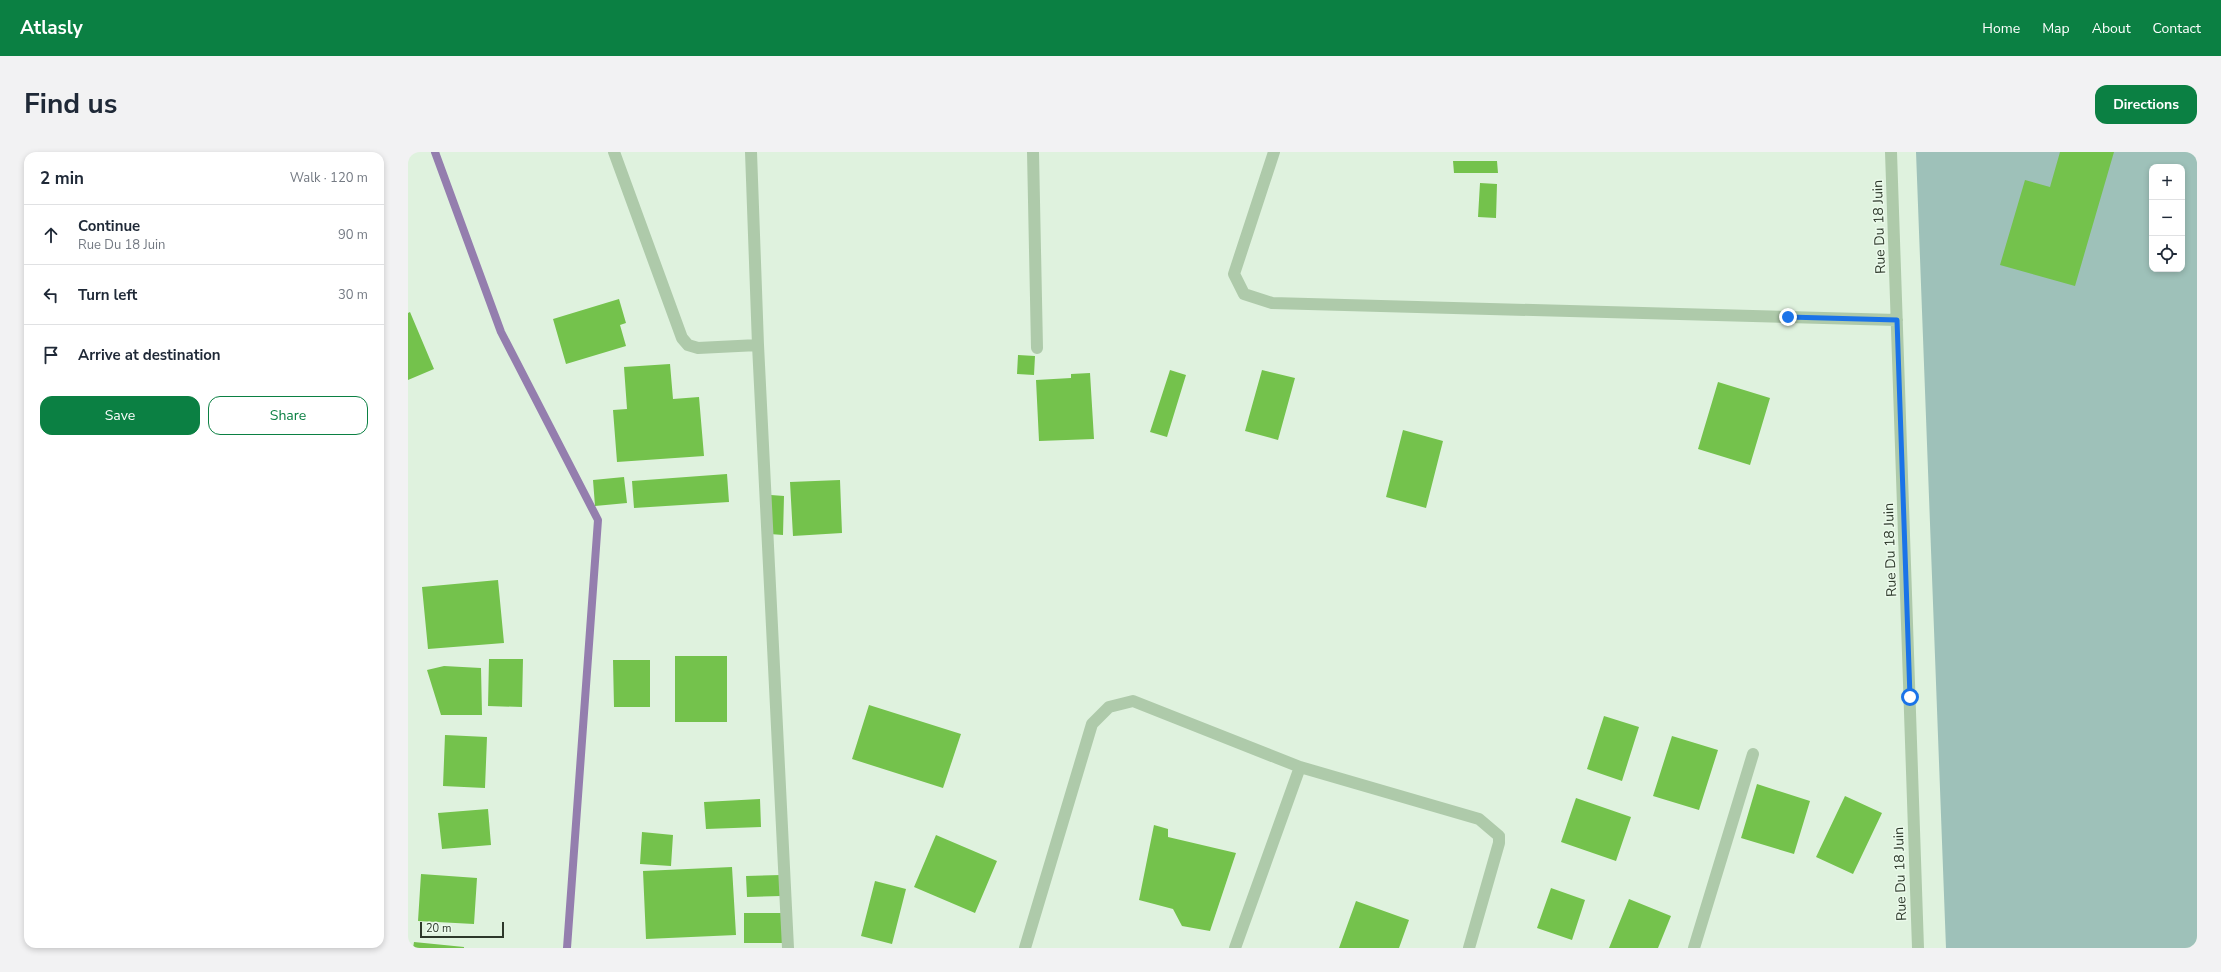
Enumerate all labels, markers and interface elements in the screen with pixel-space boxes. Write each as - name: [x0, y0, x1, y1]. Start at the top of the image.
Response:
- text: Atlasly: [20, 15, 83, 41]
- text: Home: [1982, 19, 2020, 38]
- text: Map: [2042, 19, 2070, 38]
- text: About: [2092, 19, 2131, 38]
- text: Contact: [2153, 19, 2201, 38]
- text: Find us: [24, 85, 118, 123]
- button: Directions: [2095, 85, 2197, 124]
- map controls: [2149, 164, 2185, 272]
- button: +: [2149, 164, 2185, 200]
- text: 2 min: [40, 167, 84, 190]
- text: Walk · 120 m: [290, 169, 368, 187]
- street label: Rue Du 18 Juin: [1868, 180, 1890, 274]
- button: −: [2149, 200, 2185, 236]
- text: Continue: [78, 216, 140, 236]
- icon: ahead: [40, 224, 62, 246]
- text: 90 m: [338, 226, 368, 244]
- text: Rue Du 18 Juin: [78, 236, 165, 254]
- button: locate: [2149, 236, 2185, 272]
- icon: left: [40, 284, 62, 306]
- text: Turn left: [78, 285, 137, 305]
- text: 30 m: [338, 286, 368, 304]
- route end: [1779, 308, 1797, 326]
- icon: arrive: [40, 344, 62, 366]
- text: Arrive at destination: [78, 345, 221, 365]
- button: Save: [40, 396, 200, 435]
- button: Share: [208, 396, 368, 435]
- street label: Rue Du 18 Juin: [1879, 503, 1901, 597]
- route start: [1901, 688, 1919, 706]
- street label: Rue Du 18 Juin: [1889, 827, 1911, 921]
- scale bar: [420, 920, 504, 939]
- text: 20 m: [426, 921, 451, 936]

